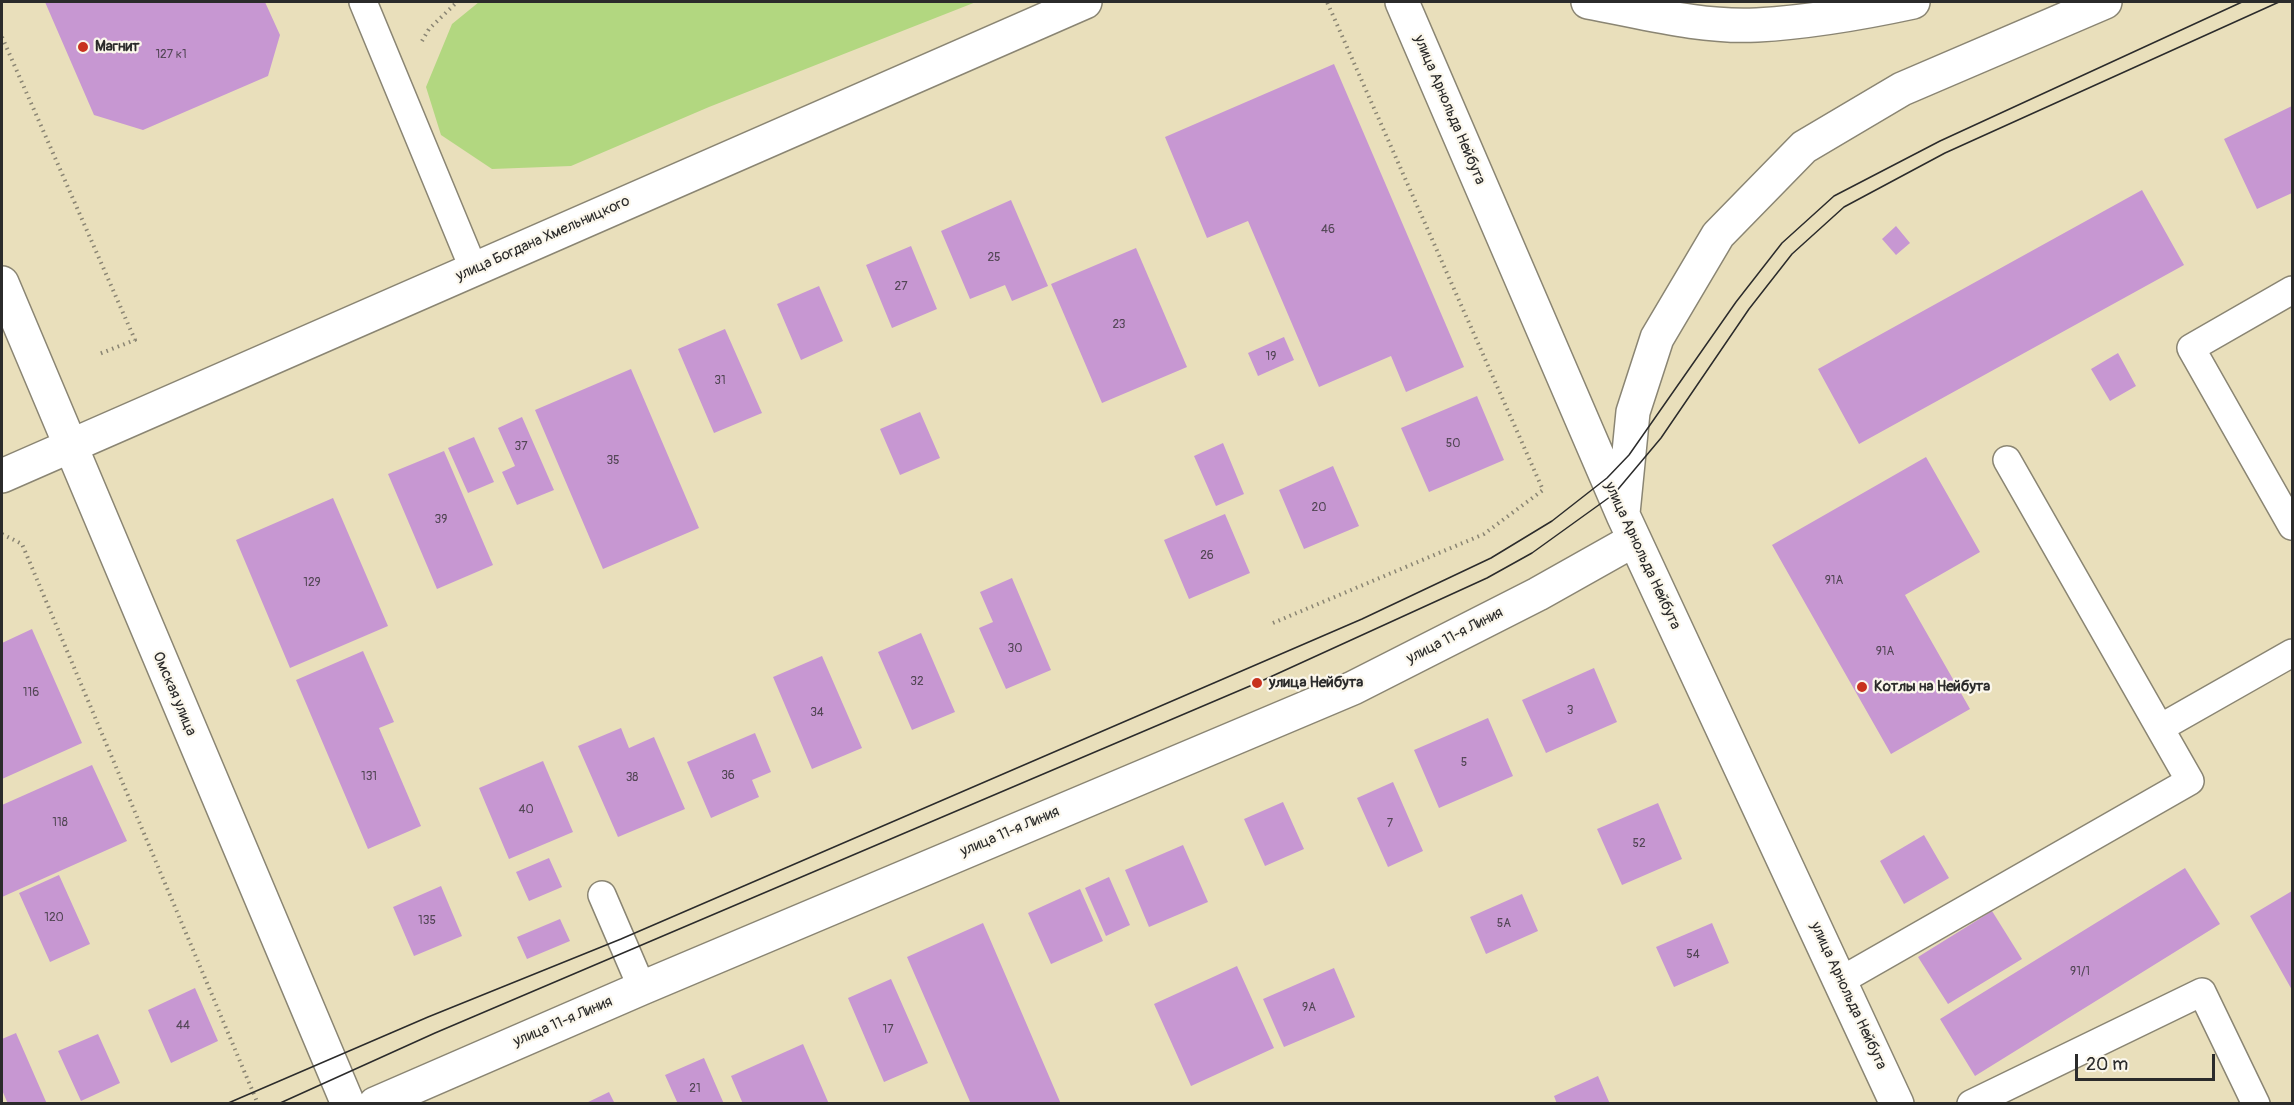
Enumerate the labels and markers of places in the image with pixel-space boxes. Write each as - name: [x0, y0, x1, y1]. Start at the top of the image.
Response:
- place label: Магнит: [95, 38, 140, 56]
- marker: Магнит: [76, 40, 90, 54]
- place label: улица Нейбута: [1269, 674, 1363, 692]
- marker: улица Нейбута: [1250, 676, 1264, 690]
- place label: Котлы на Нейбута: [1874, 678, 1990, 696]
- marker: Котлы на Нейбута: [1855, 680, 1869, 694]

